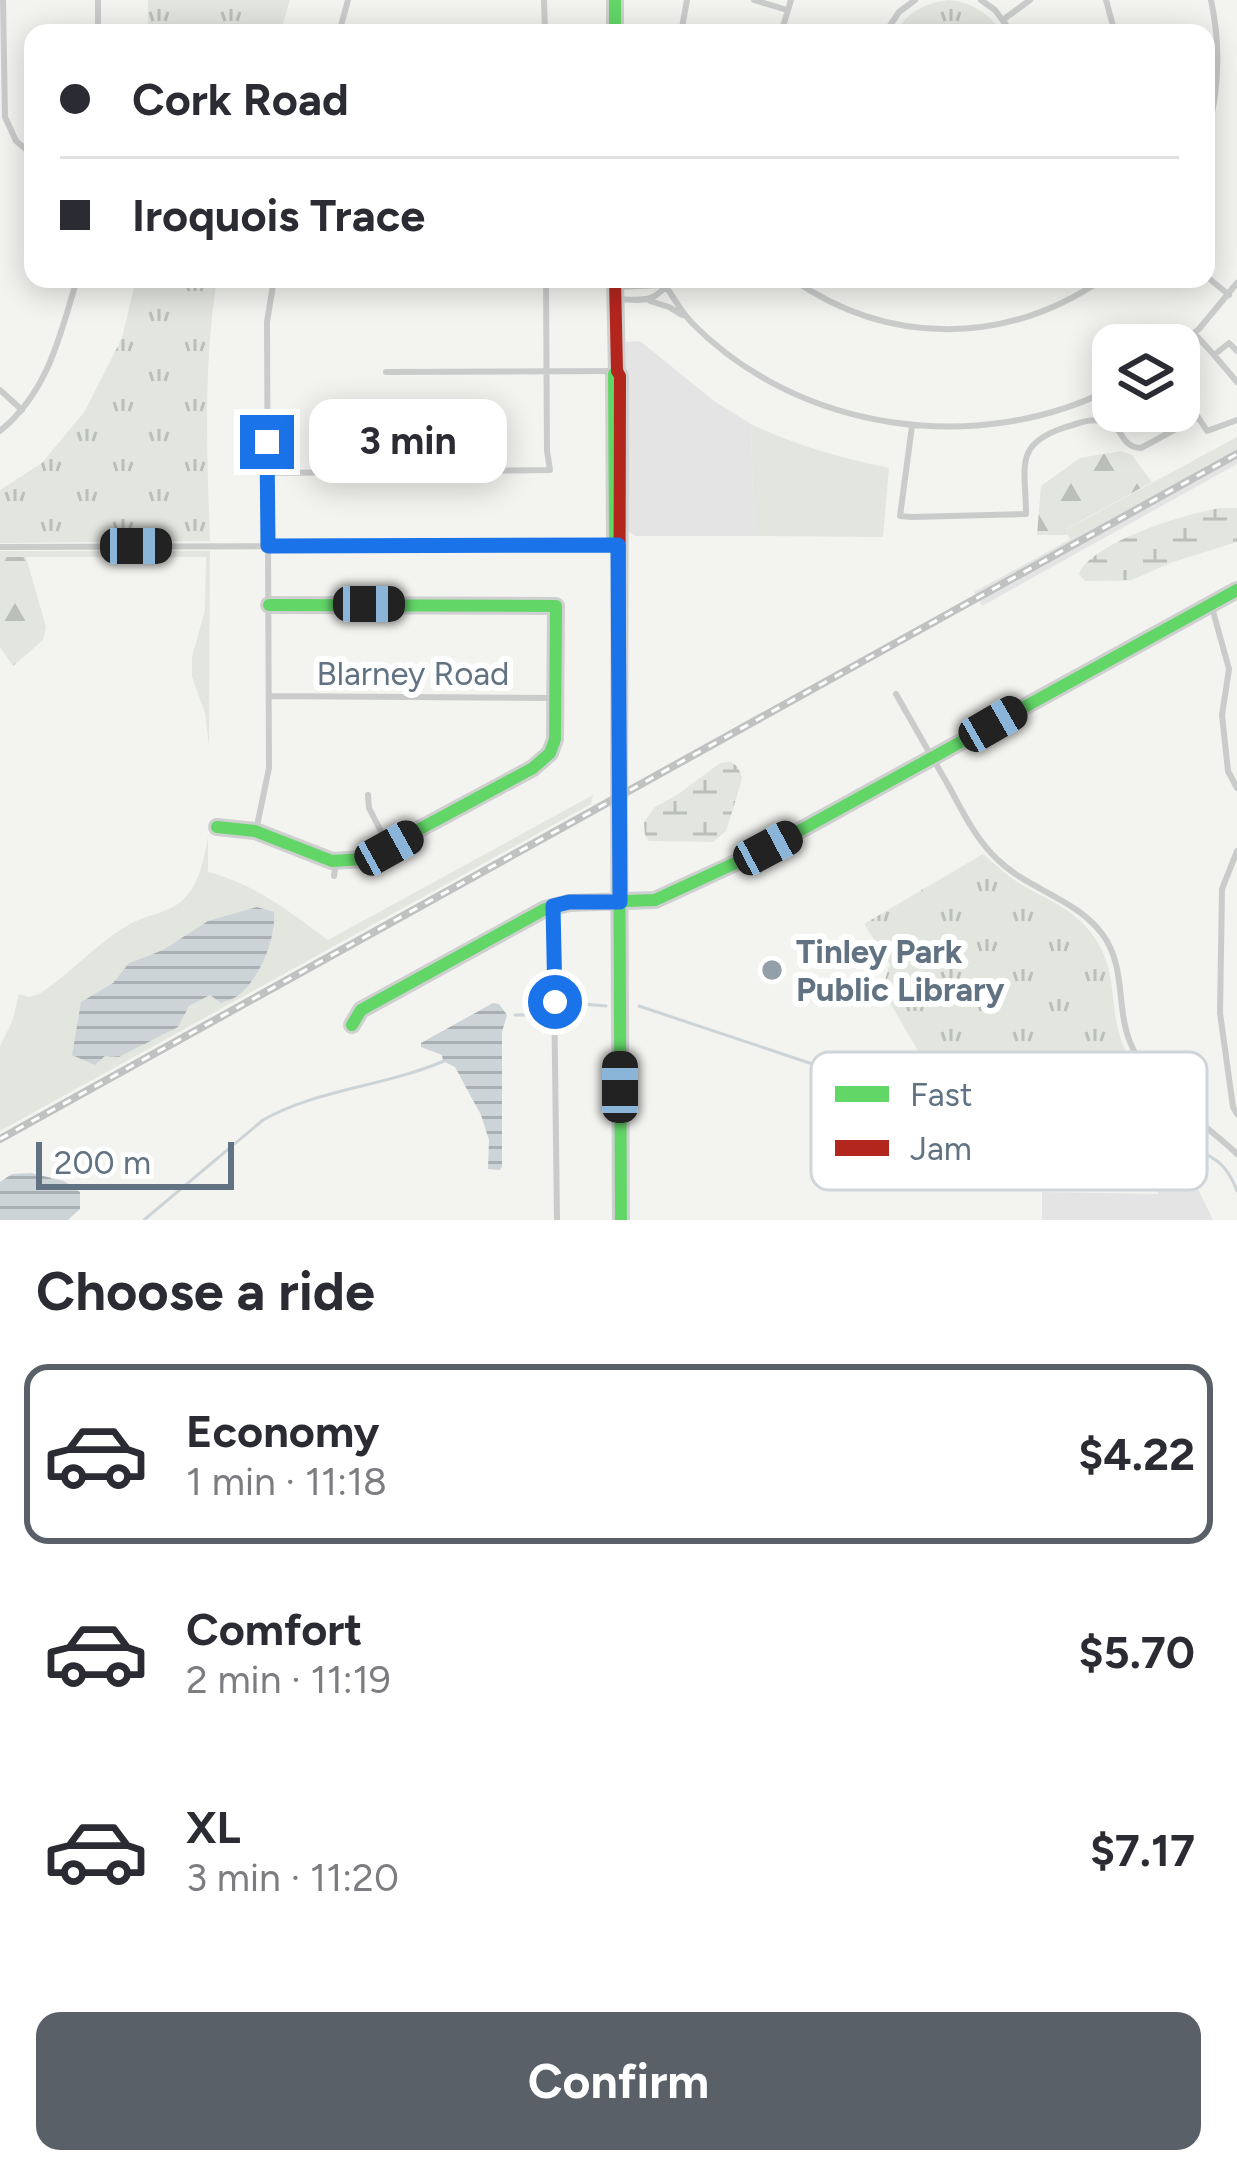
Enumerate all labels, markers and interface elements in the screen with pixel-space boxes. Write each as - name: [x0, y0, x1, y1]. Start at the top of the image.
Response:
- text: Cork Road: [132, 72, 349, 126]
- text: Iroquois Trace: [132, 188, 425, 242]
- map controls: [1092, 324, 1200, 432]
- button: layers: [1092, 324, 1200, 432]
- callout: 3 min: [309, 400, 507, 484]
- route end: [240, 415, 294, 469]
- text: 3 min: [359, 417, 457, 464]
- car: [100, 528, 172, 564]
- car: [333, 586, 405, 622]
- street label: Blarney Road: [317, 654, 509, 693]
- car: [953, 690, 1033, 758]
- car: [349, 815, 429, 881]
- car: [728, 815, 808, 881]
- place label: Tinley Park Public Library: [796, 932, 1005, 1009]
- marker: Tinley Park Public Library: [759, 957, 785, 983]
- route start: [528, 975, 582, 1029]
- car: [602, 1051, 638, 1123]
- legend: [811, 1052, 1207, 1190]
- text: Fast: [910, 1075, 972, 1114]
- text: Jam: [910, 1129, 972, 1168]
- scale bar: [36, 1136, 234, 1189]
- text: 200 m: [54, 1143, 151, 1182]
- text: Choose a ride: [36, 1259, 375, 1324]
- icon: car: [42, 1400, 150, 1508]
- text: Economy: [186, 1404, 379, 1458]
- text: $4.22: [1078, 1427, 1195, 1481]
- text: 1 min · 11:18: [186, 1458, 387, 1505]
- icon: car: [42, 1598, 150, 1706]
- text: Comfort: [186, 1602, 362, 1656]
- text: $5.70: [1079, 1625, 1195, 1679]
- text: 2 min · 11:19: [186, 1656, 391, 1703]
- icon: car: [42, 1796, 150, 1904]
- text: XL: [186, 1800, 241, 1854]
- text: $7.17: [1090, 1823, 1195, 1877]
- text: 3 min · 11:20: [186, 1854, 399, 1901]
- button: Confirm: [36, 2012, 1201, 2150]

